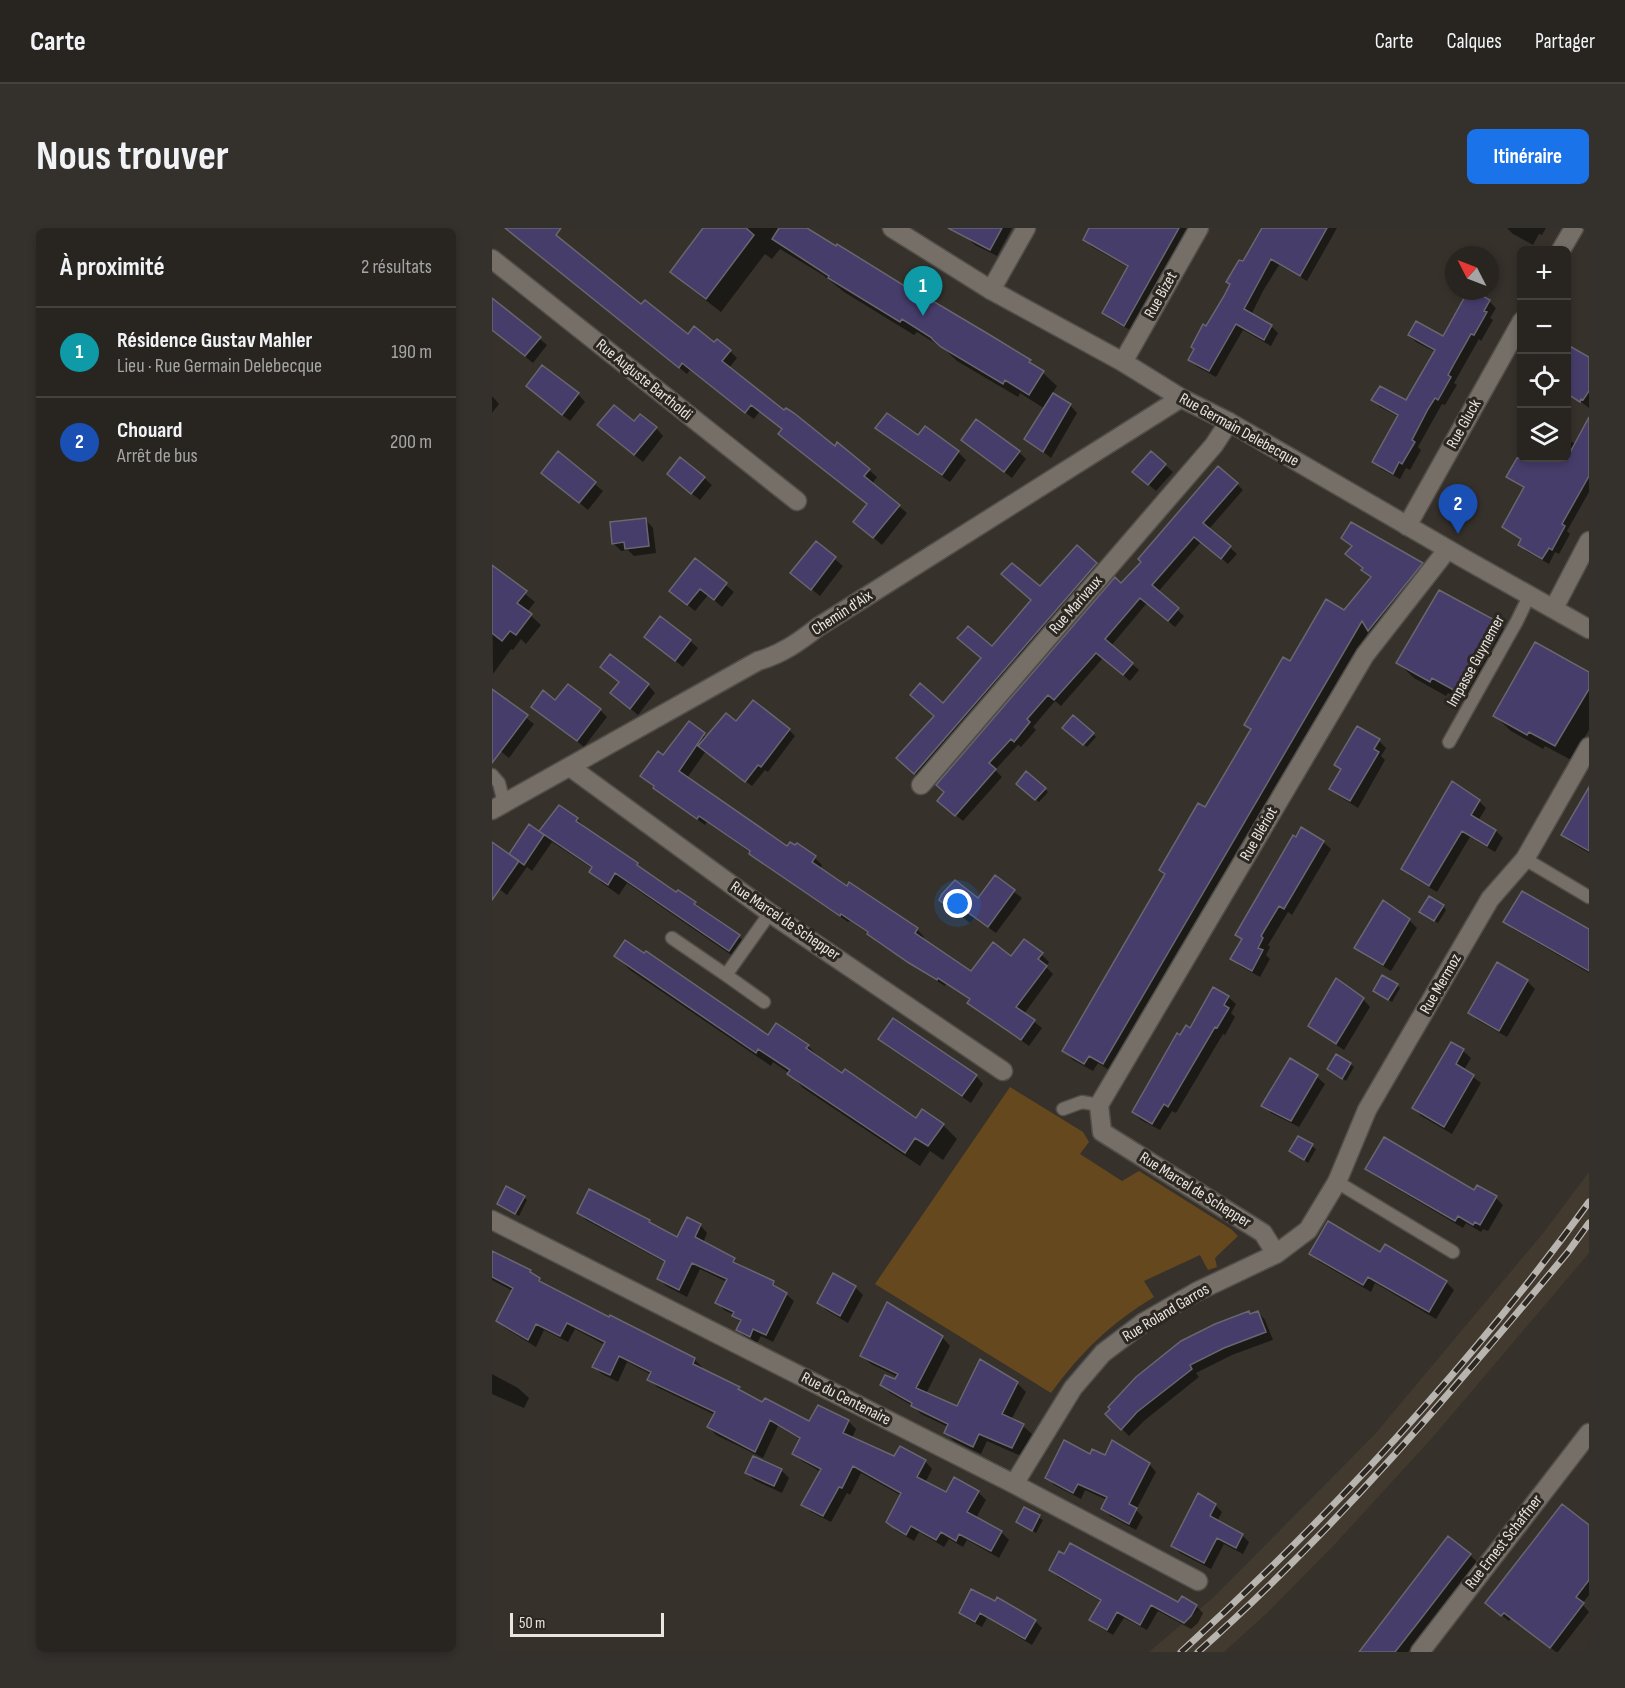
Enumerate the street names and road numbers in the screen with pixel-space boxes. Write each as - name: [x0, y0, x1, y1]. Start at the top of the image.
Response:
- street label: Rue Bizet: [1141, 268, 1181, 321]
- street label: Rue Auguste Bartholdi: [592, 335, 696, 425]
- street label: Rue Germain Delebecque: [1176, 389, 1302, 471]
- street label: Rue Gluck: [1443, 396, 1485, 452]
- street label: Rue Marivaux: [1046, 572, 1106, 638]
- street label: Chemin d'Aix: [808, 586, 876, 640]
- street label: Impasse Guynemer: [1443, 611, 1509, 710]
- street label: Rue Blériot: [1236, 804, 1282, 864]
- street label: Rue Marcel de Schepper: [727, 877, 844, 965]
- street label: Rue Mermoz: [1416, 950, 1466, 1017]
- street label: Rue Marcel de Schepper: [1136, 1148, 1255, 1232]
- street label: Rue Roland Garros: [1119, 1280, 1213, 1346]
- street label: Rue du Centenaire: [798, 1368, 894, 1430]
- street label: Rue Ernest Schaffner: [1461, 1491, 1547, 1593]

